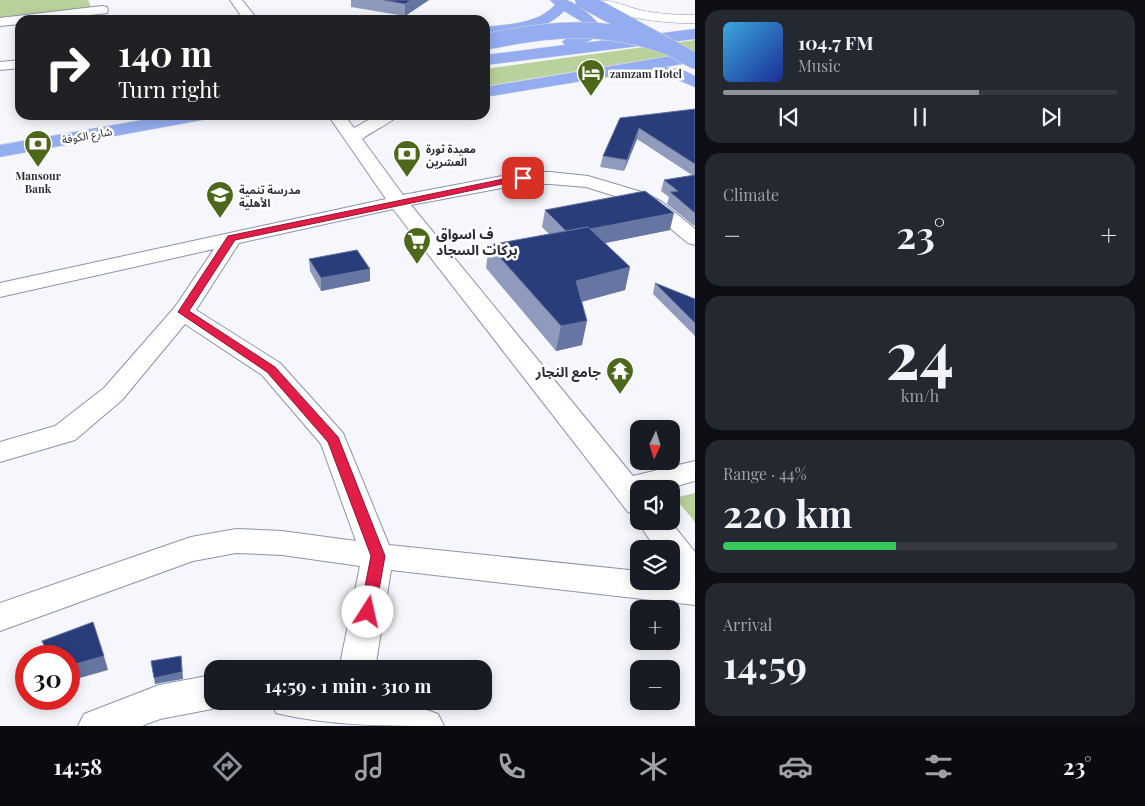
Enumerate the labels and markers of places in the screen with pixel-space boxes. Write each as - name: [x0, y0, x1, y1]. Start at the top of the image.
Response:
- hotel icon: zamzam Hotel: [576, 58, 606, 97]
- place label: zamzam Hotel: [610, 66, 682, 81]
- bank icon: Mansour Bank: [23, 129, 53, 168]
- bank icon: معيدة ثورة العشرين: [392, 139, 422, 178]
- place label: معيدة ثورة العشرين: [426, 141, 476, 169]
- pin: [502, 157, 544, 199]
- place label: Mansour Bank: [15, 168, 62, 196]
- school or university icon: مدرسة تنمية الأهلية: [205, 180, 235, 219]
- place label: مدرسة تنمية الأهلية: [239, 182, 301, 210]
- place label: ف اسواق بركات السجاد: [436, 224, 518, 259]
- supermarket icon: ف اسواق بركات السجاد: [402, 226, 432, 265]
- temple icon: جامع النجار: [605, 356, 635, 395]
- place label: جامع النجار: [535, 362, 601, 382]

